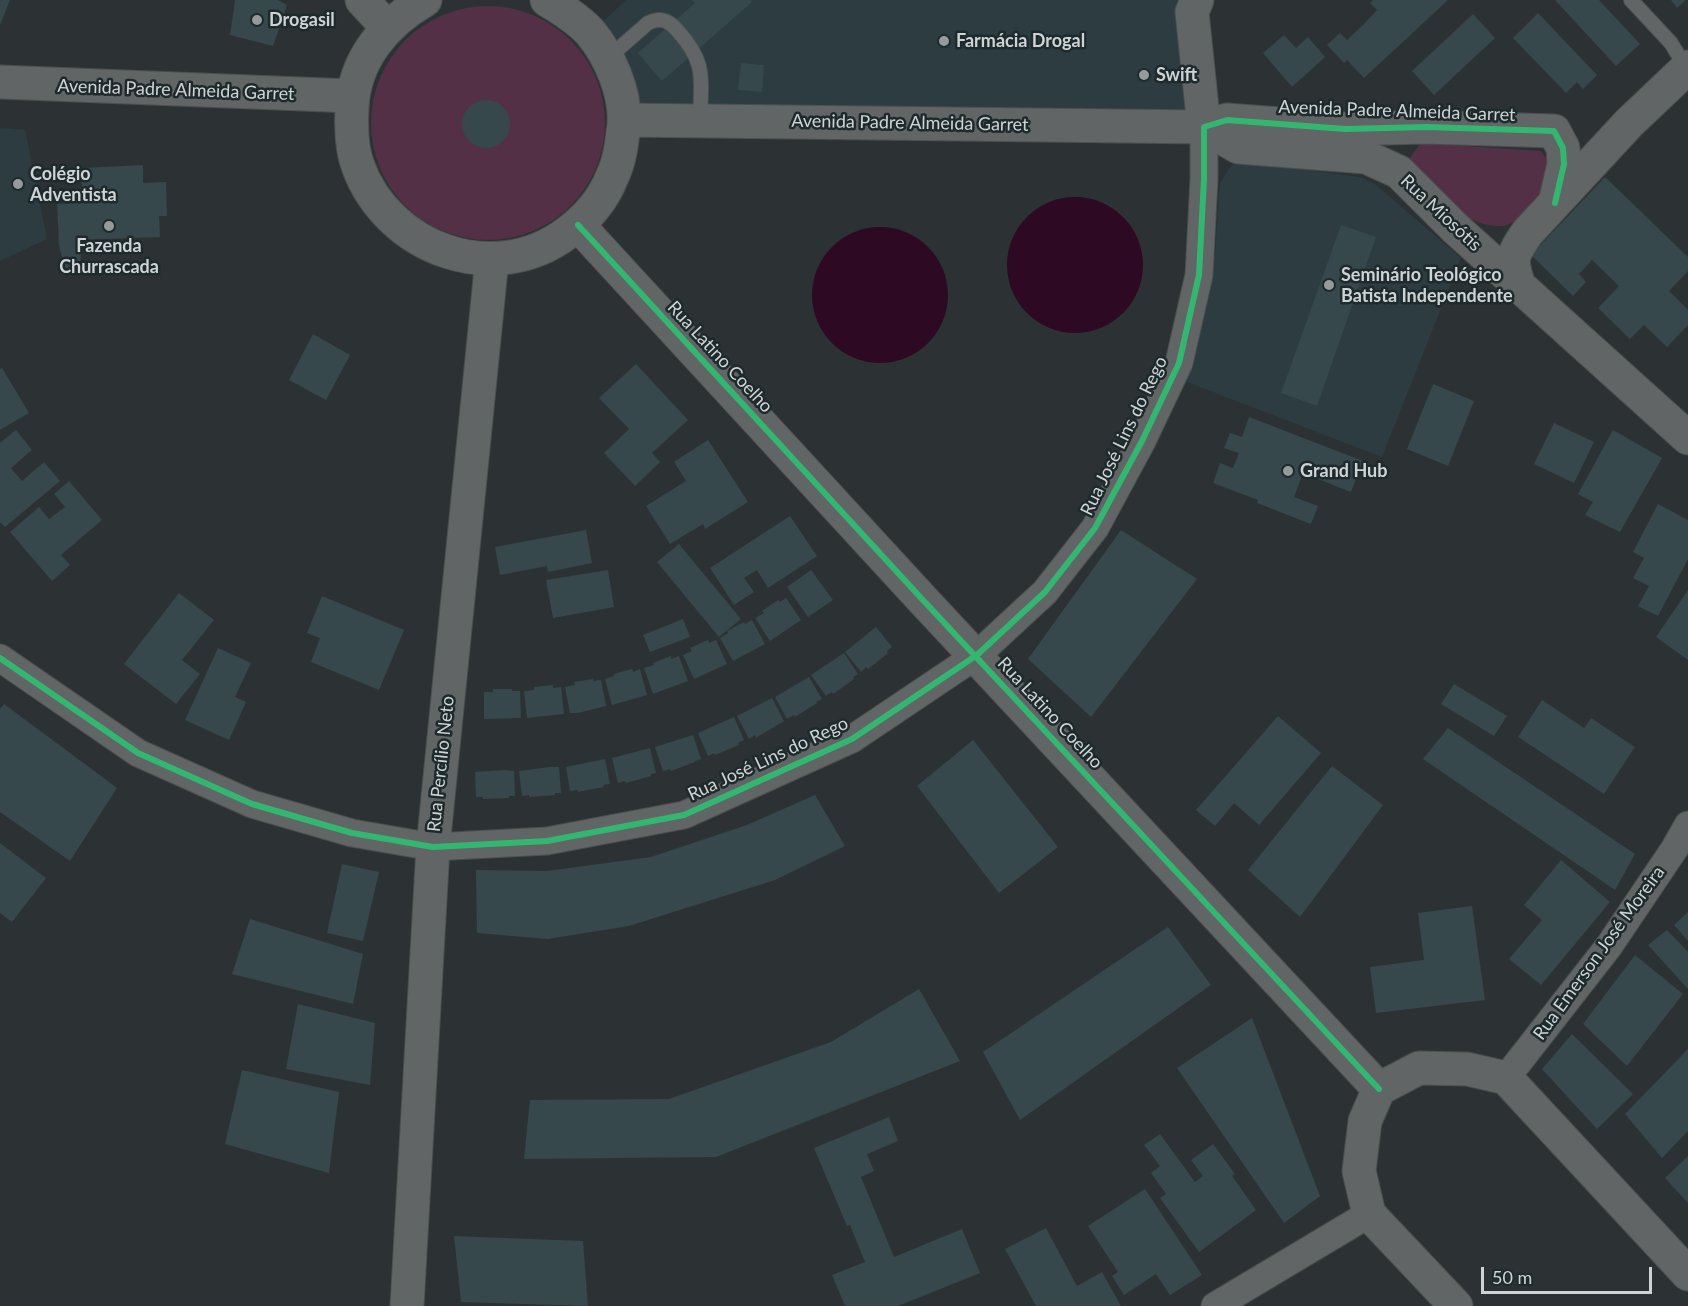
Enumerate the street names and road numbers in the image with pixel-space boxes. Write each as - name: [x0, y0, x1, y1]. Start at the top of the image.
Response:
- street label: Avenida Padre Almeida Garret: [57, 75, 295, 105]
- street label: Avenida Padre Almeida Garret: [1278, 96, 1516, 126]
- street label: Avenida Padre Almeida Garret: [791, 110, 1029, 136]
- street label: Rua Miosótis: [1396, 170, 1486, 256]
- street label: Rua Latino Coelho: [663, 297, 777, 417]
- street label: Rua José Lins do Rego: [1076, 353, 1172, 519]
- street label: Rua Latino Coelho: [993, 653, 1107, 773]
- street label: Rua Percílio Neto: [423, 695, 459, 833]
- street label: Rua José Lins do Rego: [684, 712, 852, 806]
- street label: Rua Emerson José Moreira: [1529, 862, 1669, 1044]

